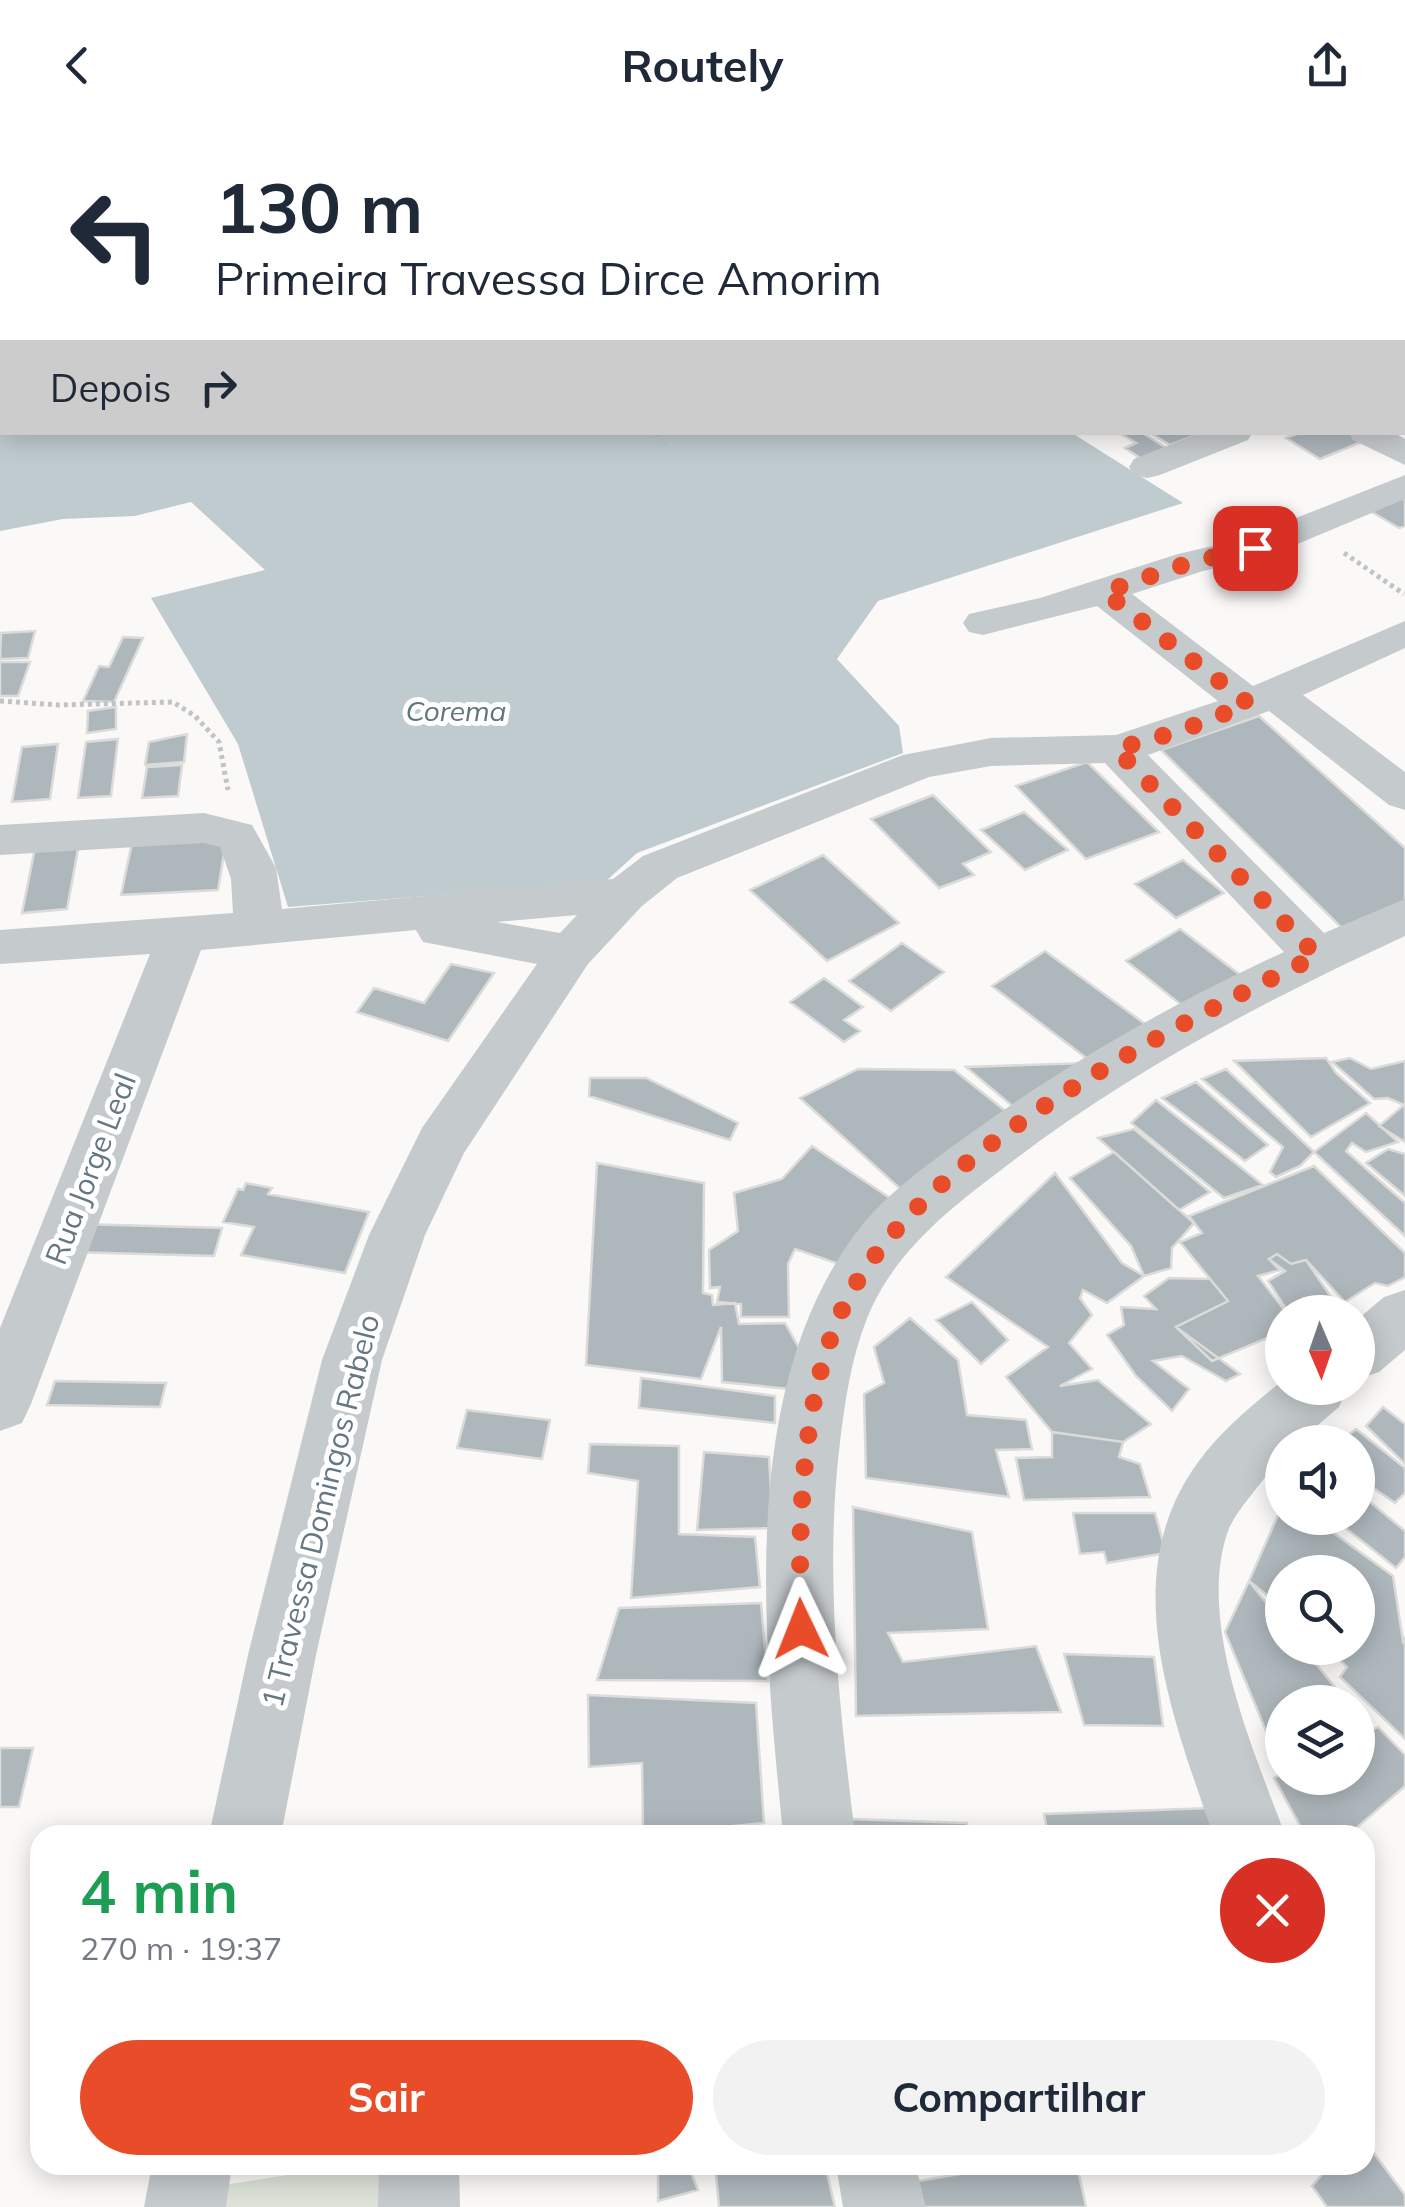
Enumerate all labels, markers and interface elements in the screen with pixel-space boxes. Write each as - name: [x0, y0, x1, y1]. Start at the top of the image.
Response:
- text: Routely: [621, 37, 784, 93]
- icon: back: [50, 38, 105, 93]
- icon: share: [1300, 38, 1355, 93]
- text: 130 m: [215, 163, 423, 251]
- icon: left: [50, 170, 180, 300]
- text: Primeira Travessa Dirce Amorim: [215, 250, 882, 306]
- icon: right: [191, 360, 246, 415]
- text: Depois: [50, 364, 171, 412]
- pin: [1213, 506, 1298, 591]
- icon: arrive: [1228, 521, 1283, 576]
- water label: Corema: [406, 693, 506, 728]
- street label: Rua Jorge Leal: [36, 1068, 144, 1270]
- north arrow: [1265, 1295, 1375, 1405]
- map controls: [1265, 1295, 1375, 1795]
- street label: 1 Travessa Domingos Rabelo: [253, 1310, 387, 1711]
- button: sound: [1265, 1425, 1375, 1535]
- button: search: [1265, 1555, 1375, 1665]
- position arrow: [749, 1577, 853, 1681]
- button: layers: [1265, 1685, 1375, 1795]
- text: 4 min: [80, 1853, 238, 1928]
- button: close: [1220, 1858, 1325, 1963]
- text: 270 m · 19:37: [80, 1928, 282, 1968]
- button: Sair: [80, 2040, 693, 2155]
- button: Compartilhar: [713, 2040, 1325, 2155]

